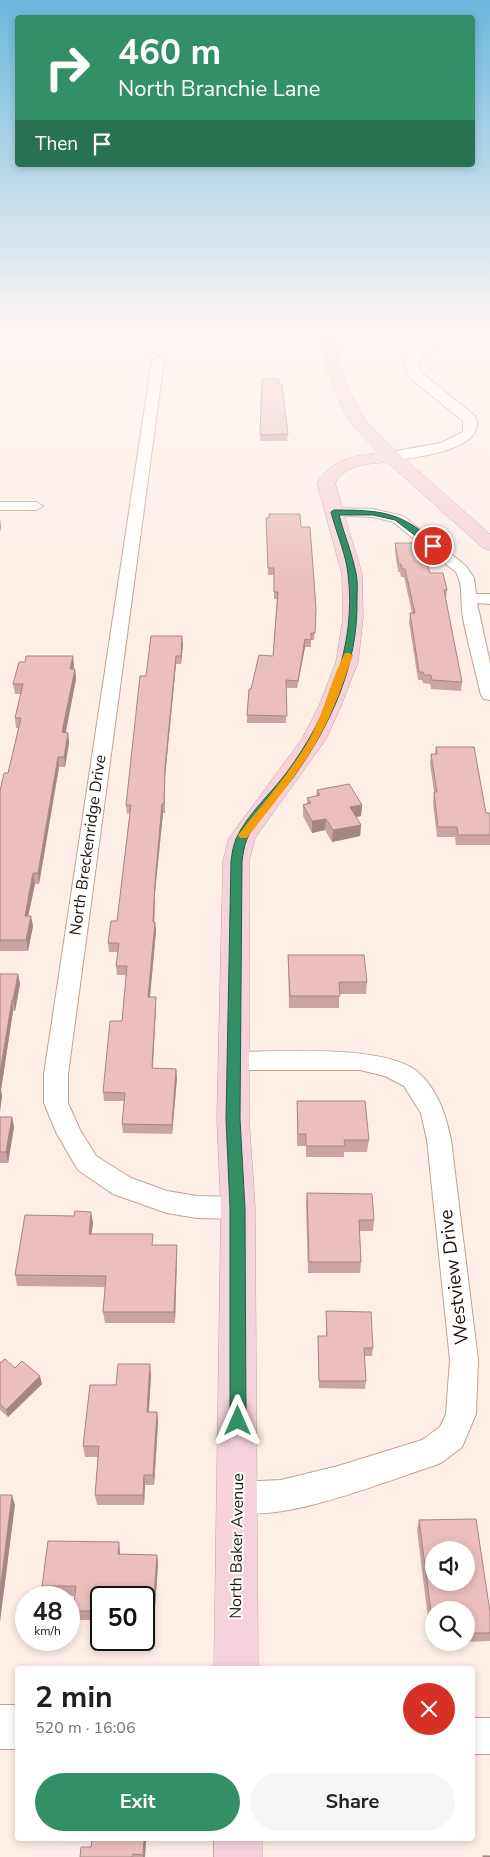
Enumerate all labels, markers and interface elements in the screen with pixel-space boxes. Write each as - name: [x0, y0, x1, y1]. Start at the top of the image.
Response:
- text: 460 m: [118, 29, 221, 76]
- icon: right: [35, 35, 100, 100]
- text: North Branchie Lane: [118, 74, 321, 104]
- icon: arrive: [88, 130, 116, 158]
- text: Then: [35, 131, 78, 157]
- pin: [412, 525, 454, 567]
- icon: arrive: [419, 532, 447, 560]
- street label: North Breckenridge Drive: [64, 753, 112, 937]
- street label: Westview Drive: [433, 1208, 475, 1346]
- position arrow: [211, 1394, 263, 1446]
- street label: North Baker Avenue: [225, 1473, 249, 1619]
- map controls: [425, 1541, 475, 1651]
- button: sound: [425, 1541, 475, 1591]
- speed limit sign: 50: [90, 1586, 155, 1651]
- text: 48: [32, 1595, 63, 1629]
- button: search: [425, 1601, 475, 1651]
- text: km/h: [34, 1623, 61, 1639]
- text: 2 min: [35, 1677, 113, 1718]
- button: close: [403, 1683, 455, 1735]
- text: 520 m · 16:06: [35, 1717, 136, 1739]
- button: Exit: [35, 1773, 240, 1831]
- button: Share: [250, 1773, 455, 1831]

